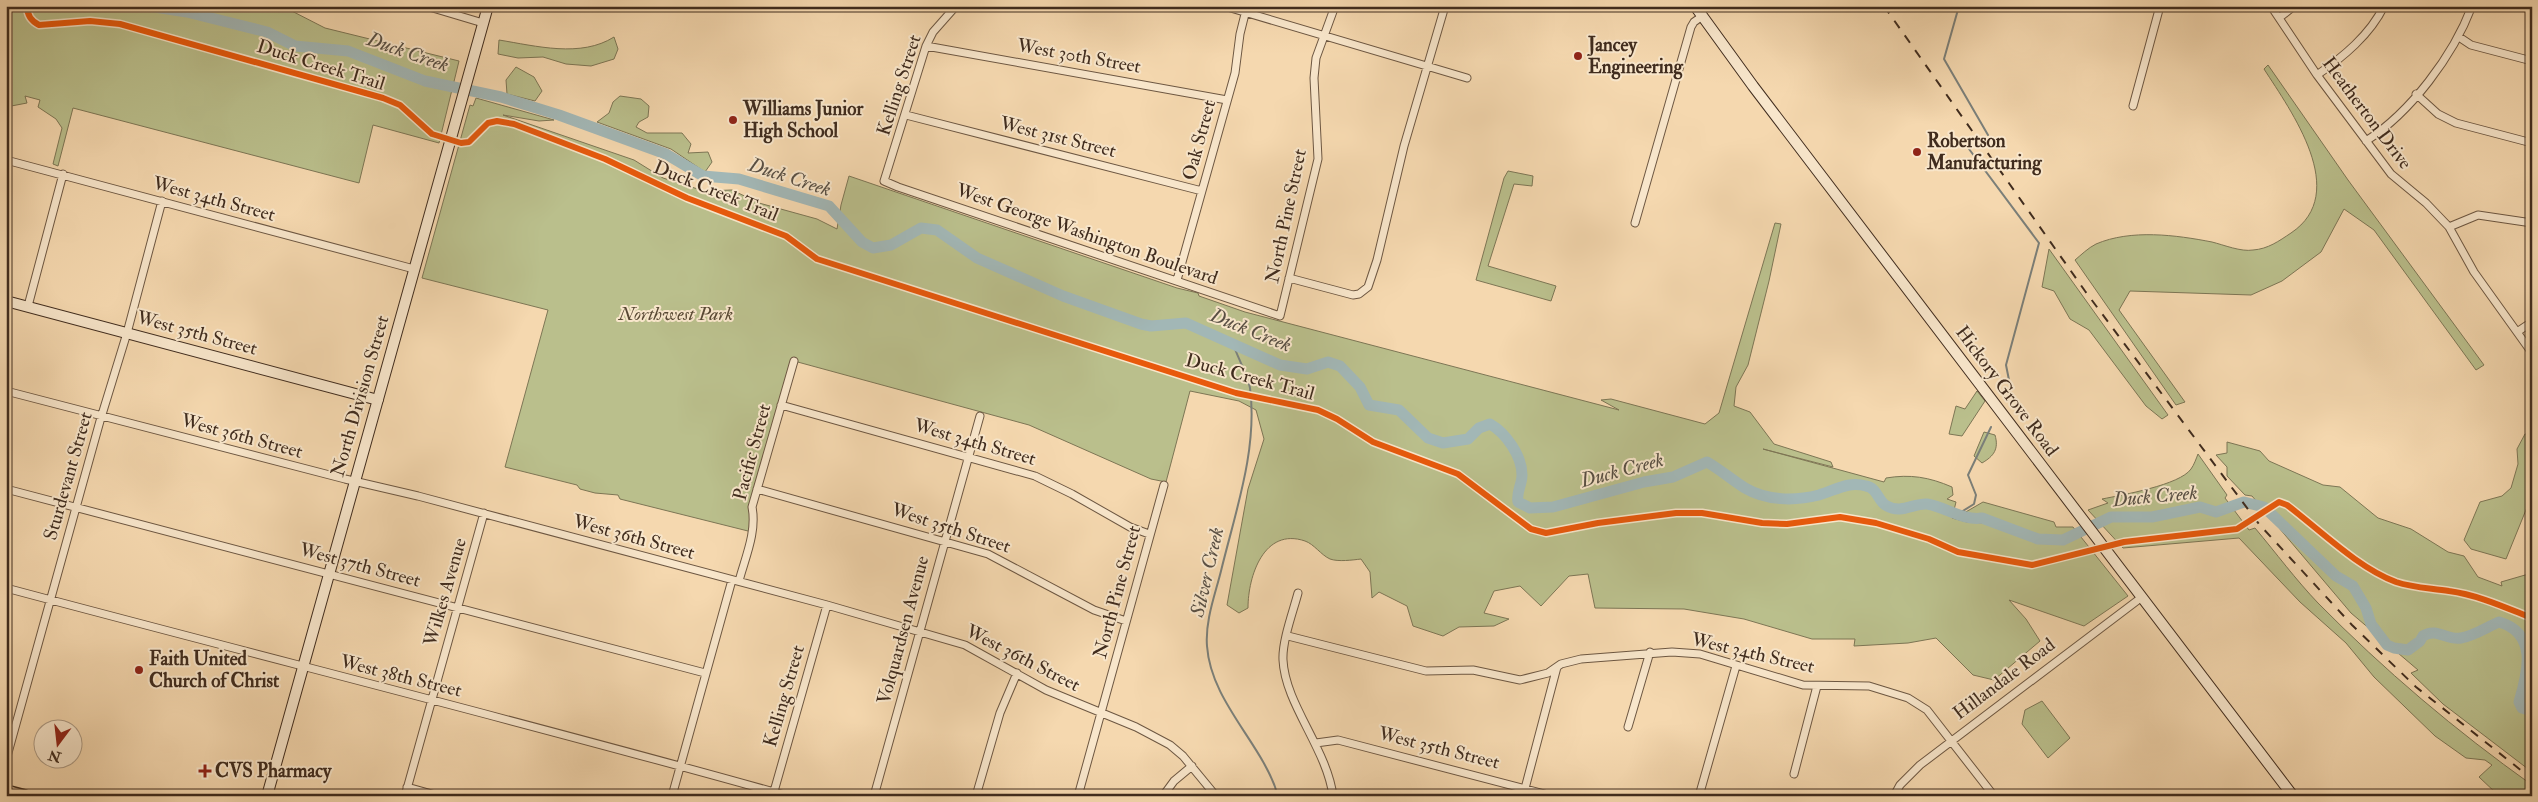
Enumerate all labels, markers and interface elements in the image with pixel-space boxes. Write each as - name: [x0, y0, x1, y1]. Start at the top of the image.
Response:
- water label: Duck Creek: [363, 26, 452, 78]
- street label: Kelling Street: [871, 31, 927, 139]
- street label: West 30th Street: [1014, 33, 1143, 79]
- place label: Jancey Engineering: [1587, 33, 1684, 80]
- street label: Duck Creek Trail: [254, 34, 388, 96]
- marker: Jancey Engineering: [1572, 50, 1584, 62]
- street label: Heatherton Drive: [2317, 52, 2417, 174]
- place label: Williams Junior High School: [742, 97, 864, 144]
- street label: Oak Street: [1177, 97, 1221, 183]
- street label: West 31st Street: [997, 111, 1119, 163]
- marker: Williams Junior High School: [727, 114, 739, 126]
- place label: Robertson Manufacturing: [1926, 129, 2042, 176]
- marker: Robertson Manufacturing: [1911, 146, 1923, 158]
- street label: North Pine Street: [1260, 147, 1312, 285]
- water label: Duck Creek: [745, 152, 834, 202]
- street label: Duck Creek Trail: [650, 155, 782, 227]
- street label: West 34th Street: [149, 171, 278, 227]
- street label: West George Washington Boulevard: [952, 178, 1222, 290]
- park label: Northwest Park: [618, 302, 733, 326]
- water label: Duck Creek: [1206, 302, 1295, 358]
- street label: West 35th Street: [133, 305, 260, 361]
- street label: North Division Street: [325, 313, 395, 479]
- street label: Hickory Grove Road: [1950, 321, 2064, 461]
- street label: Duck Creek Trail: [1183, 348, 1317, 406]
- street label: Pacific Street: [728, 401, 776, 503]
- street label: West 36th Street: [178, 408, 305, 464]
- street label: Sturdevant Street: [38, 409, 98, 543]
- street label: West 34th Street: [910, 413, 1039, 471]
- water label: Duck Creek: [1577, 447, 1666, 493]
- water label: Duck Creek: [2110, 480, 2199, 512]
- street label: West 35th Street: [887, 497, 1014, 559]
- street label: West 36th Street: [570, 509, 697, 565]
- street label: North Pine Street: [1088, 523, 1146, 661]
- water label: Silver Creek: [1184, 525, 1229, 620]
- street label: Wilkes Avenue: [418, 535, 472, 650]
- street label: West 37th Street: [296, 537, 423, 593]
- street label: Volquardsen Avenue: [872, 553, 934, 707]
- street label: West 36th Street: [961, 618, 1084, 697]
- street label: West 34th Street: [1688, 627, 1817, 679]
- street label: Hillandale Road: [1948, 632, 2060, 725]
- street label: Kelling Street: [758, 642, 810, 750]
- place label: Faith United Church of Christ: [149, 647, 280, 693]
- street label: West 38th Street: [337, 649, 464, 703]
- marker: Faith United Church of Christ: [133, 664, 145, 676]
- north arrow: [32, 720, 82, 770]
- street label: West 35th Street: [1375, 721, 1502, 775]
- text: N: [46, 746, 64, 766]
- place label: CVS Pharmacy: [215, 759, 332, 784]
- marker: CVS Pharmacy: [199, 765, 211, 777]

